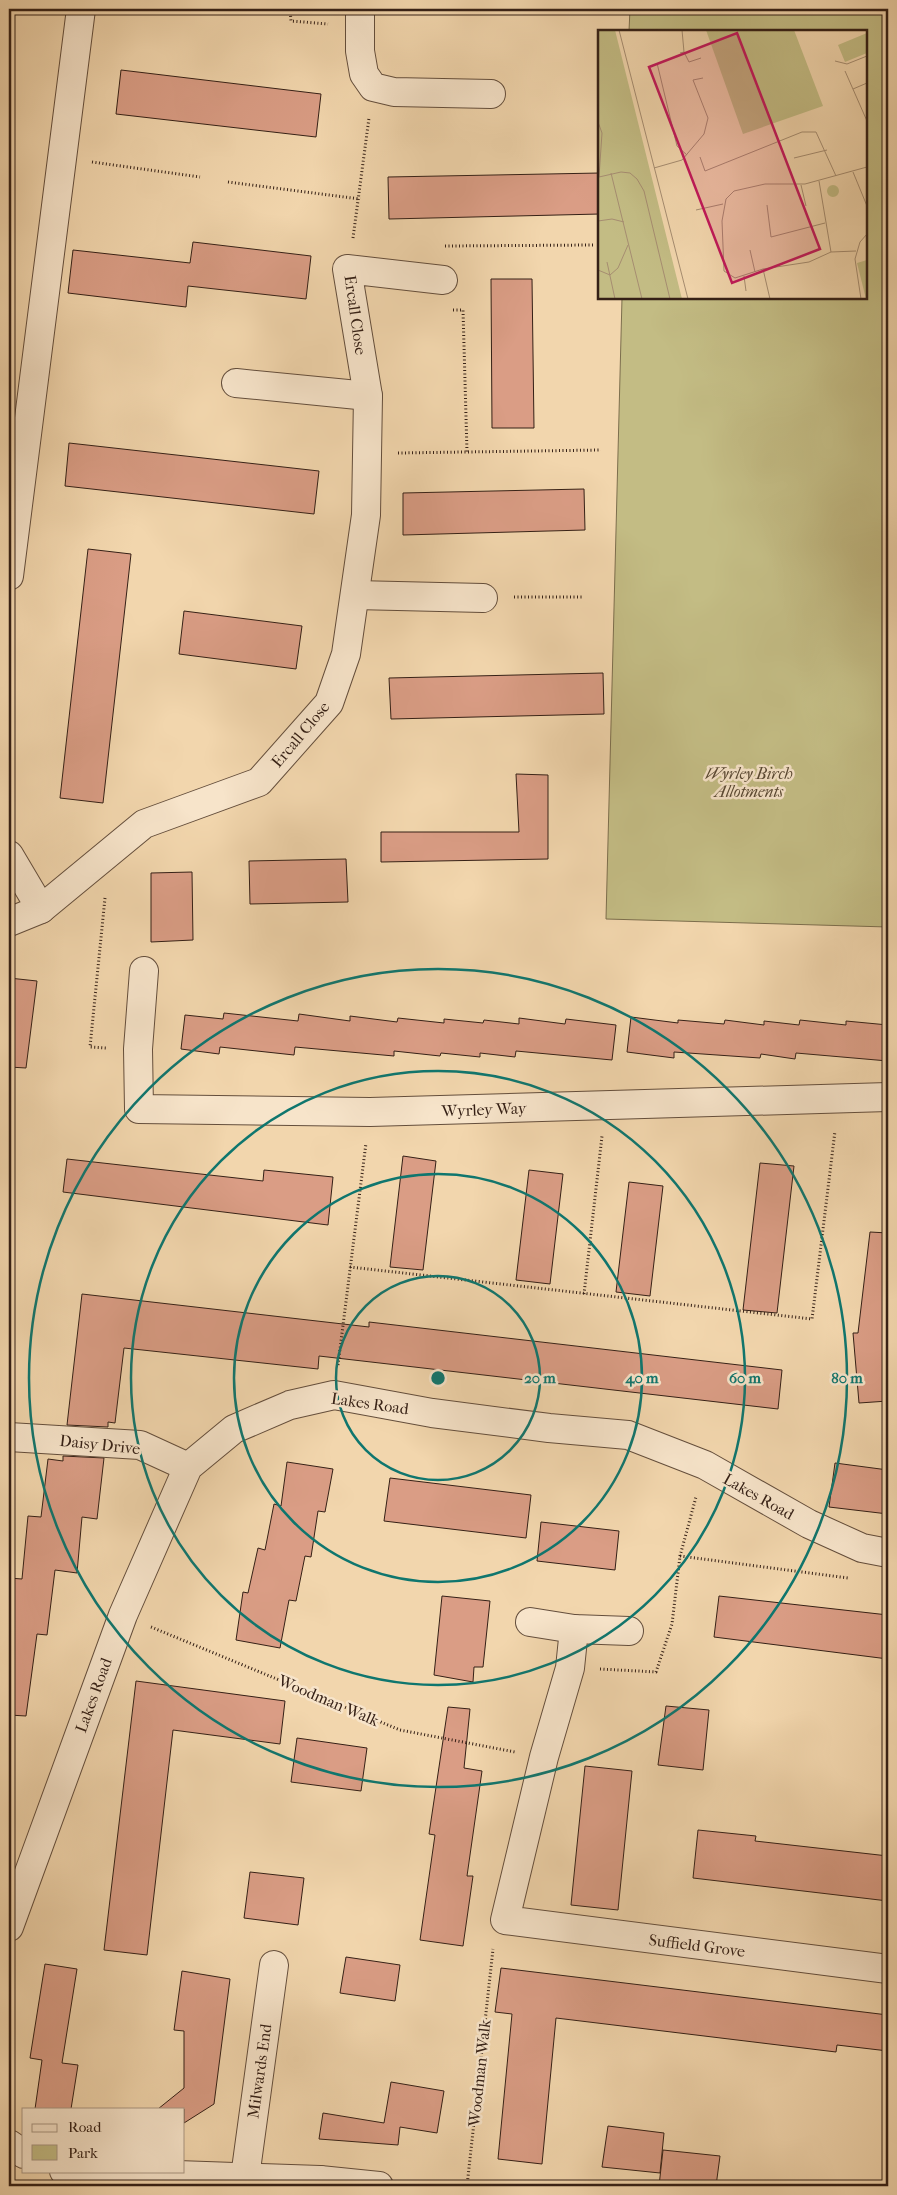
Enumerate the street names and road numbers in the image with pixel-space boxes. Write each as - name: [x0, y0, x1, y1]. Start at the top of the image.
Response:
- street label: Ercall Close: [341, 274, 371, 356]
- street label: Ercall Close: [267, 697, 334, 771]
- street label: Wyrley Way: [440, 1099, 527, 1121]
- street label: Lakes Road: [330, 1389, 410, 1418]
- street label: Daisy Drive: [59, 1431, 141, 1458]
- street label: Lakes Road: [720, 1469, 798, 1524]
- street label: Lakes Road: [71, 1655, 116, 1735]
- street label: Woodman Walk: [275, 1670, 383, 1731]
- street label: Suffield Grove: [648, 1930, 746, 1961]
- street label: Woodman Walk: [464, 2018, 495, 2129]
- street label: Milwards End: [243, 2022, 276, 2119]

